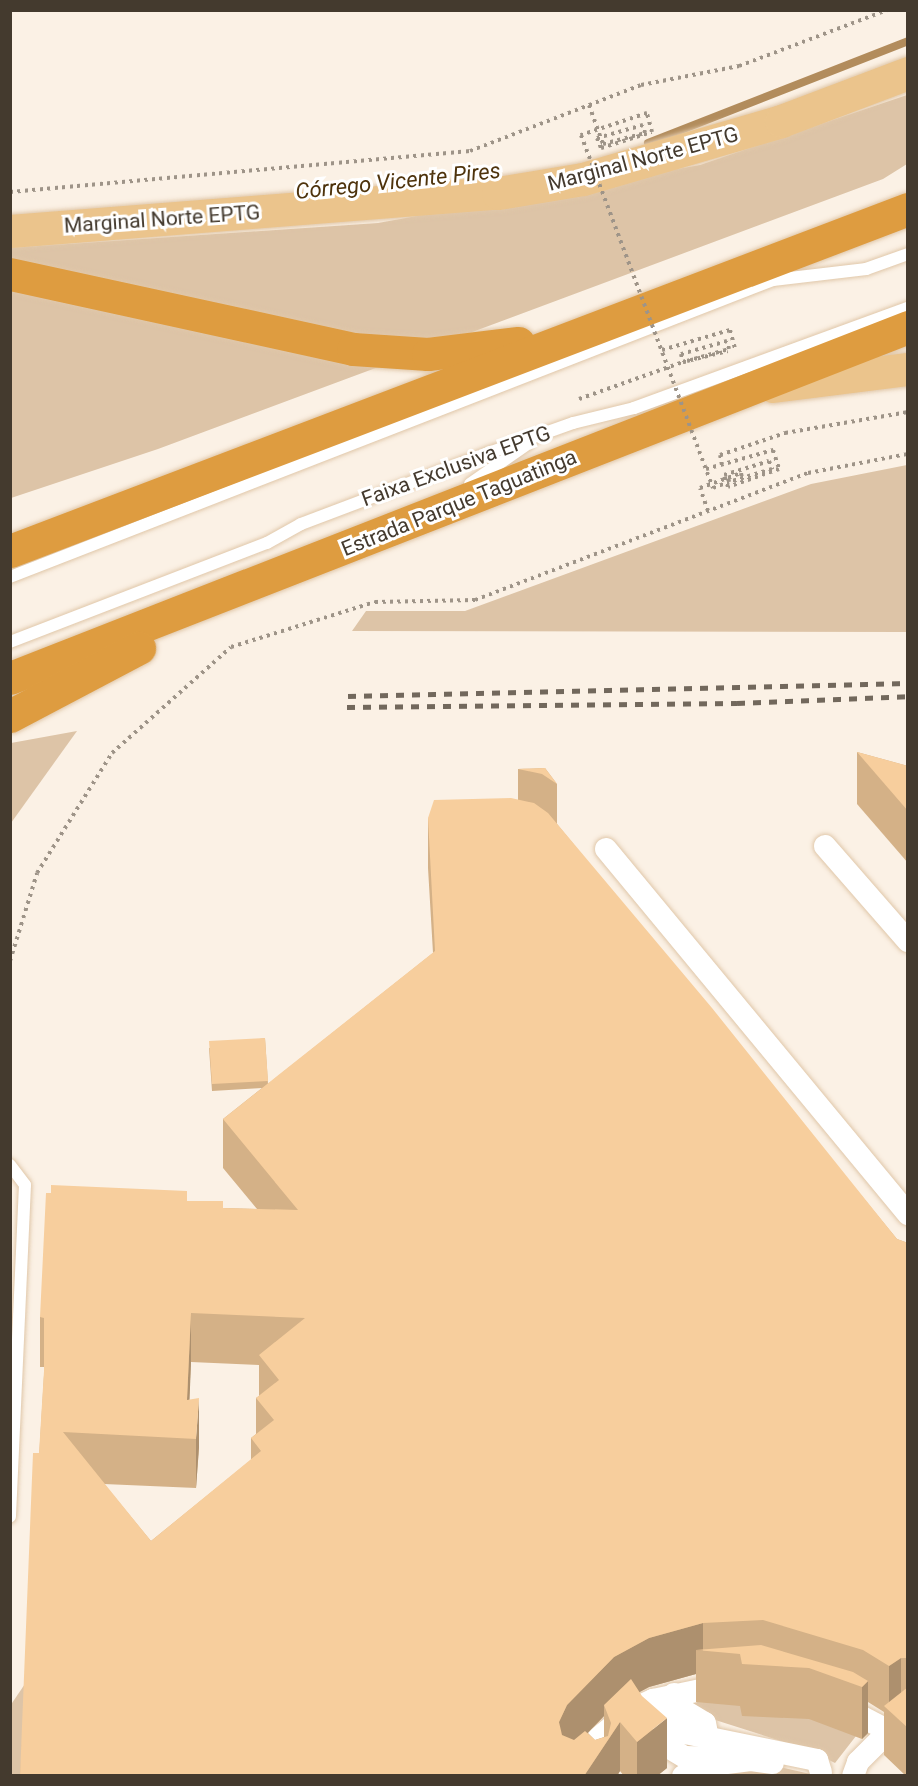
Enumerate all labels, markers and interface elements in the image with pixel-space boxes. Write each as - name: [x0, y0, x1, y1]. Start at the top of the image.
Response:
- street label: Marginal Norte EPTG: [545, 121, 741, 197]
- water label: Córrego Vicente Pires: [294, 157, 502, 205]
- street label: Marginal Norte EPTG: [63, 200, 261, 238]
- street label: Faixa Exclusiva EPTG: [358, 420, 554, 512]
- street label: Estrada Parque Taguatinga: [337, 444, 581, 562]

